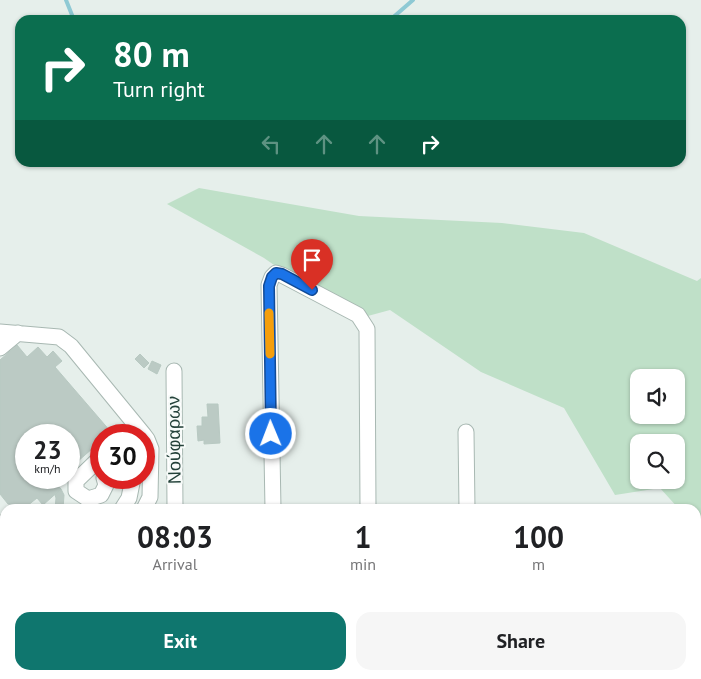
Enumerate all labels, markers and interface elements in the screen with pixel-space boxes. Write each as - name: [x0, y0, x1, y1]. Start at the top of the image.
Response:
- text: 80 m: [113, 31, 190, 77]
- icon: right: [30, 35, 95, 100]
- text: Turn right: [113, 75, 205, 103]
- icon: left: [257, 130, 285, 158]
- icon: ahead: [310, 130, 338, 158]
- icon: ahead: [363, 130, 391, 158]
- icon: right: [416, 130, 444, 158]
- pin: [291, 239, 333, 290]
- icon: arrive: [298, 246, 326, 274]
- map controls: [630, 369, 685, 489]
- button: sound: [630, 369, 685, 424]
- street label: Νούφαρων: [161, 396, 186, 484]
- position arrow: [244, 407, 296, 459]
- speed limit sign: 30: [90, 424, 155, 489]
- text: 23: [33, 434, 62, 466]
- button: search: [630, 434, 685, 489]
- text: km/h: [34, 461, 61, 476]
- text: 08:03: [137, 517, 213, 556]
- text: 1: [355, 517, 372, 556]
- text: 100: [513, 517, 564, 556]
- text: Arrival: [153, 554, 197, 574]
- text: min: [350, 554, 376, 574]
- text: m: [532, 554, 545, 574]
- button: Exit: [15, 612, 346, 670]
- button: Share: [356, 612, 686, 670]

